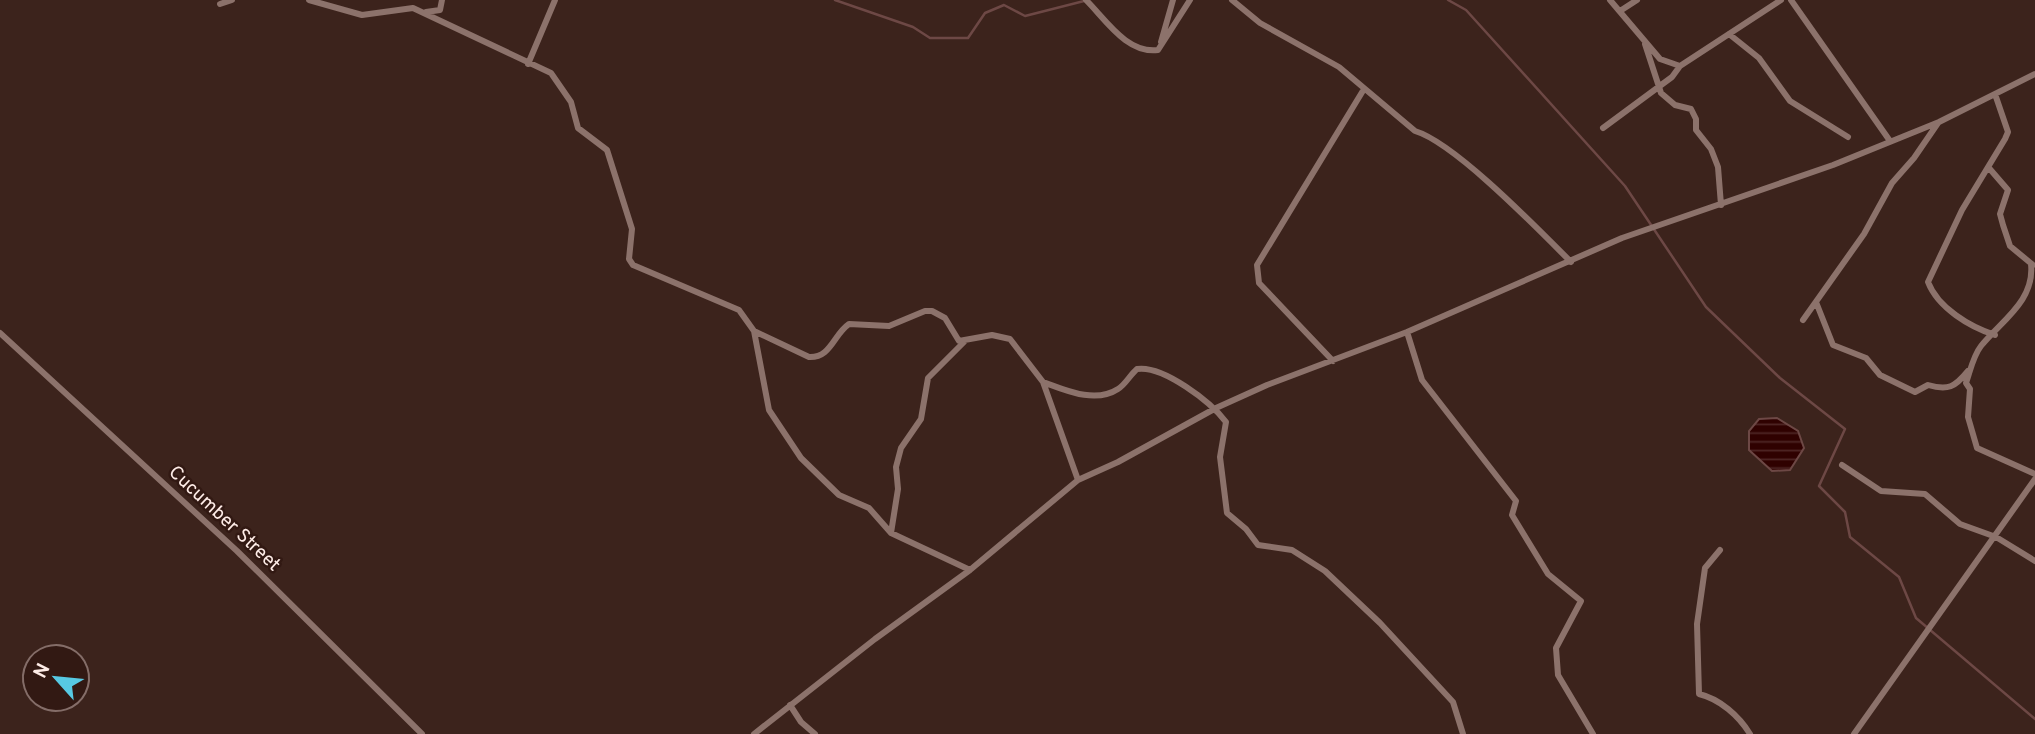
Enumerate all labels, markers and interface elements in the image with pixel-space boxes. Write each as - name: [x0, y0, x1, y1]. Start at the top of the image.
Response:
- street label: Cucumber Street: [163, 461, 285, 577]
- north arrow: [21, 643, 91, 713]
- text: N: [29, 660, 56, 683]

